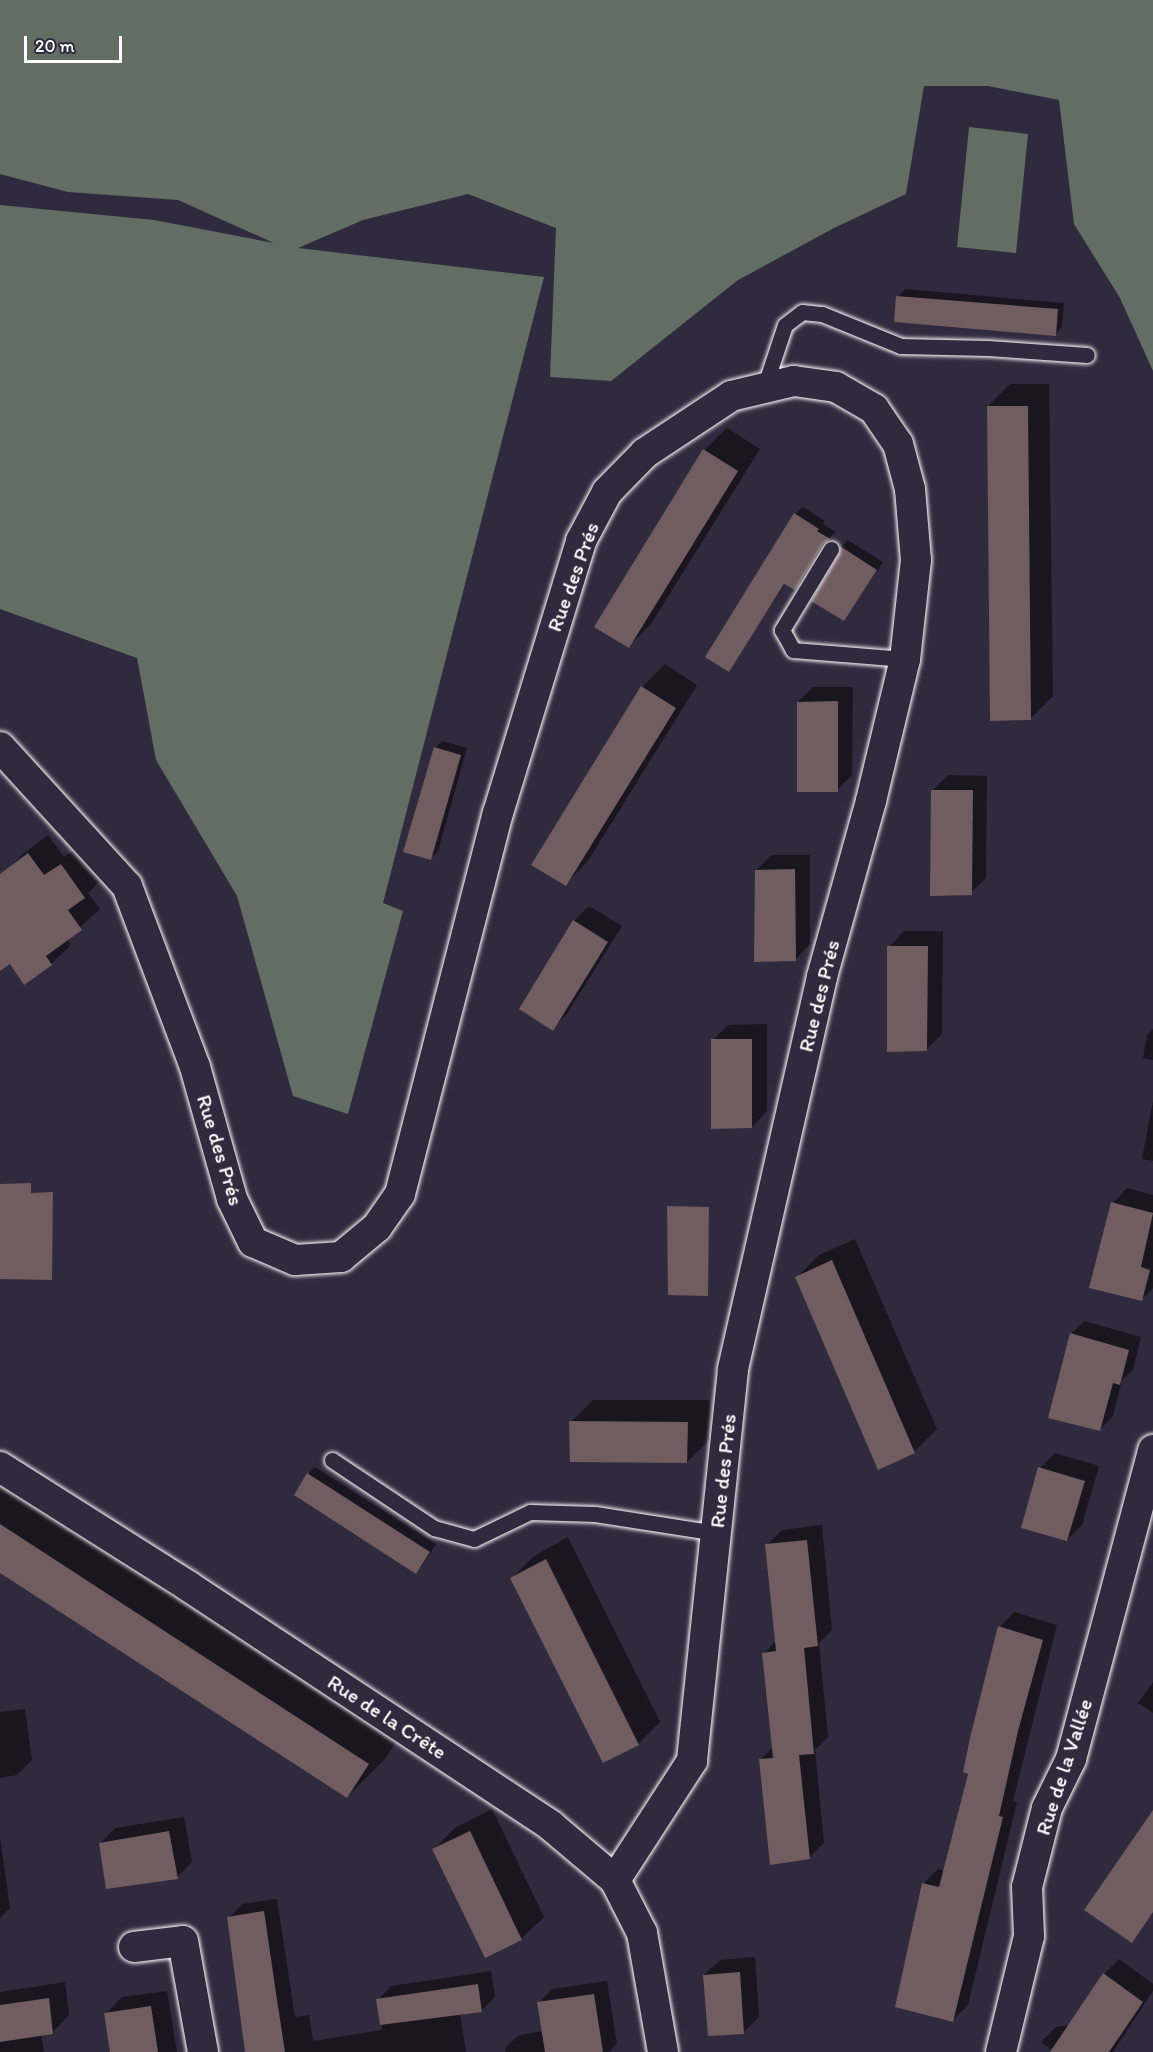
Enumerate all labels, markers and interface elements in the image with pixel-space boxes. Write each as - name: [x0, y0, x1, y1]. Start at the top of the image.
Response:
- scale bar: [27, 24, 124, 62]
- text: 20 m: [35, 35, 75, 57]
- street label: Rue des Prés: [542, 519, 604, 635]
- street label: Rue des Prés: [793, 938, 845, 1054]
- street label: Rue des Prés: [191, 1092, 249, 1208]
- street label: Rue des Prés: [704, 1413, 742, 1529]
- street label: Rue de la Crête: [323, 1669, 451, 1765]
- street label: Rue de la Vallée: [1030, 1696, 1098, 1838]

